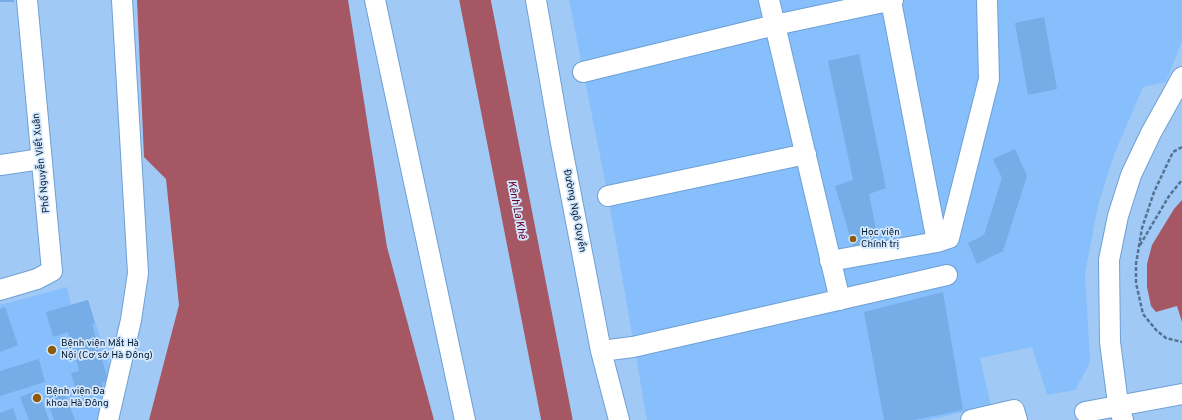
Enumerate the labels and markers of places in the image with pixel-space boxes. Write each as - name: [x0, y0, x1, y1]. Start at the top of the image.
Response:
- place label: Học viện Chính trị: [861, 227, 900, 250]
- marker: Học viện Chính trị: [848, 234, 858, 244]
- place label: Bệnh viện Mắt Hà Nội (Cơ sở Hà Đông): [61, 338, 153, 362]
- marker: Bệnh viện Mắt Hà Nội (Cơ sở Hà Đông): [46, 344, 58, 356]
- place label: Bệnh viện Đa khoa Hà Đông: [46, 386, 109, 410]
- marker: Bệnh viện Đa khoa Hà Đông: [31, 392, 43, 404]

